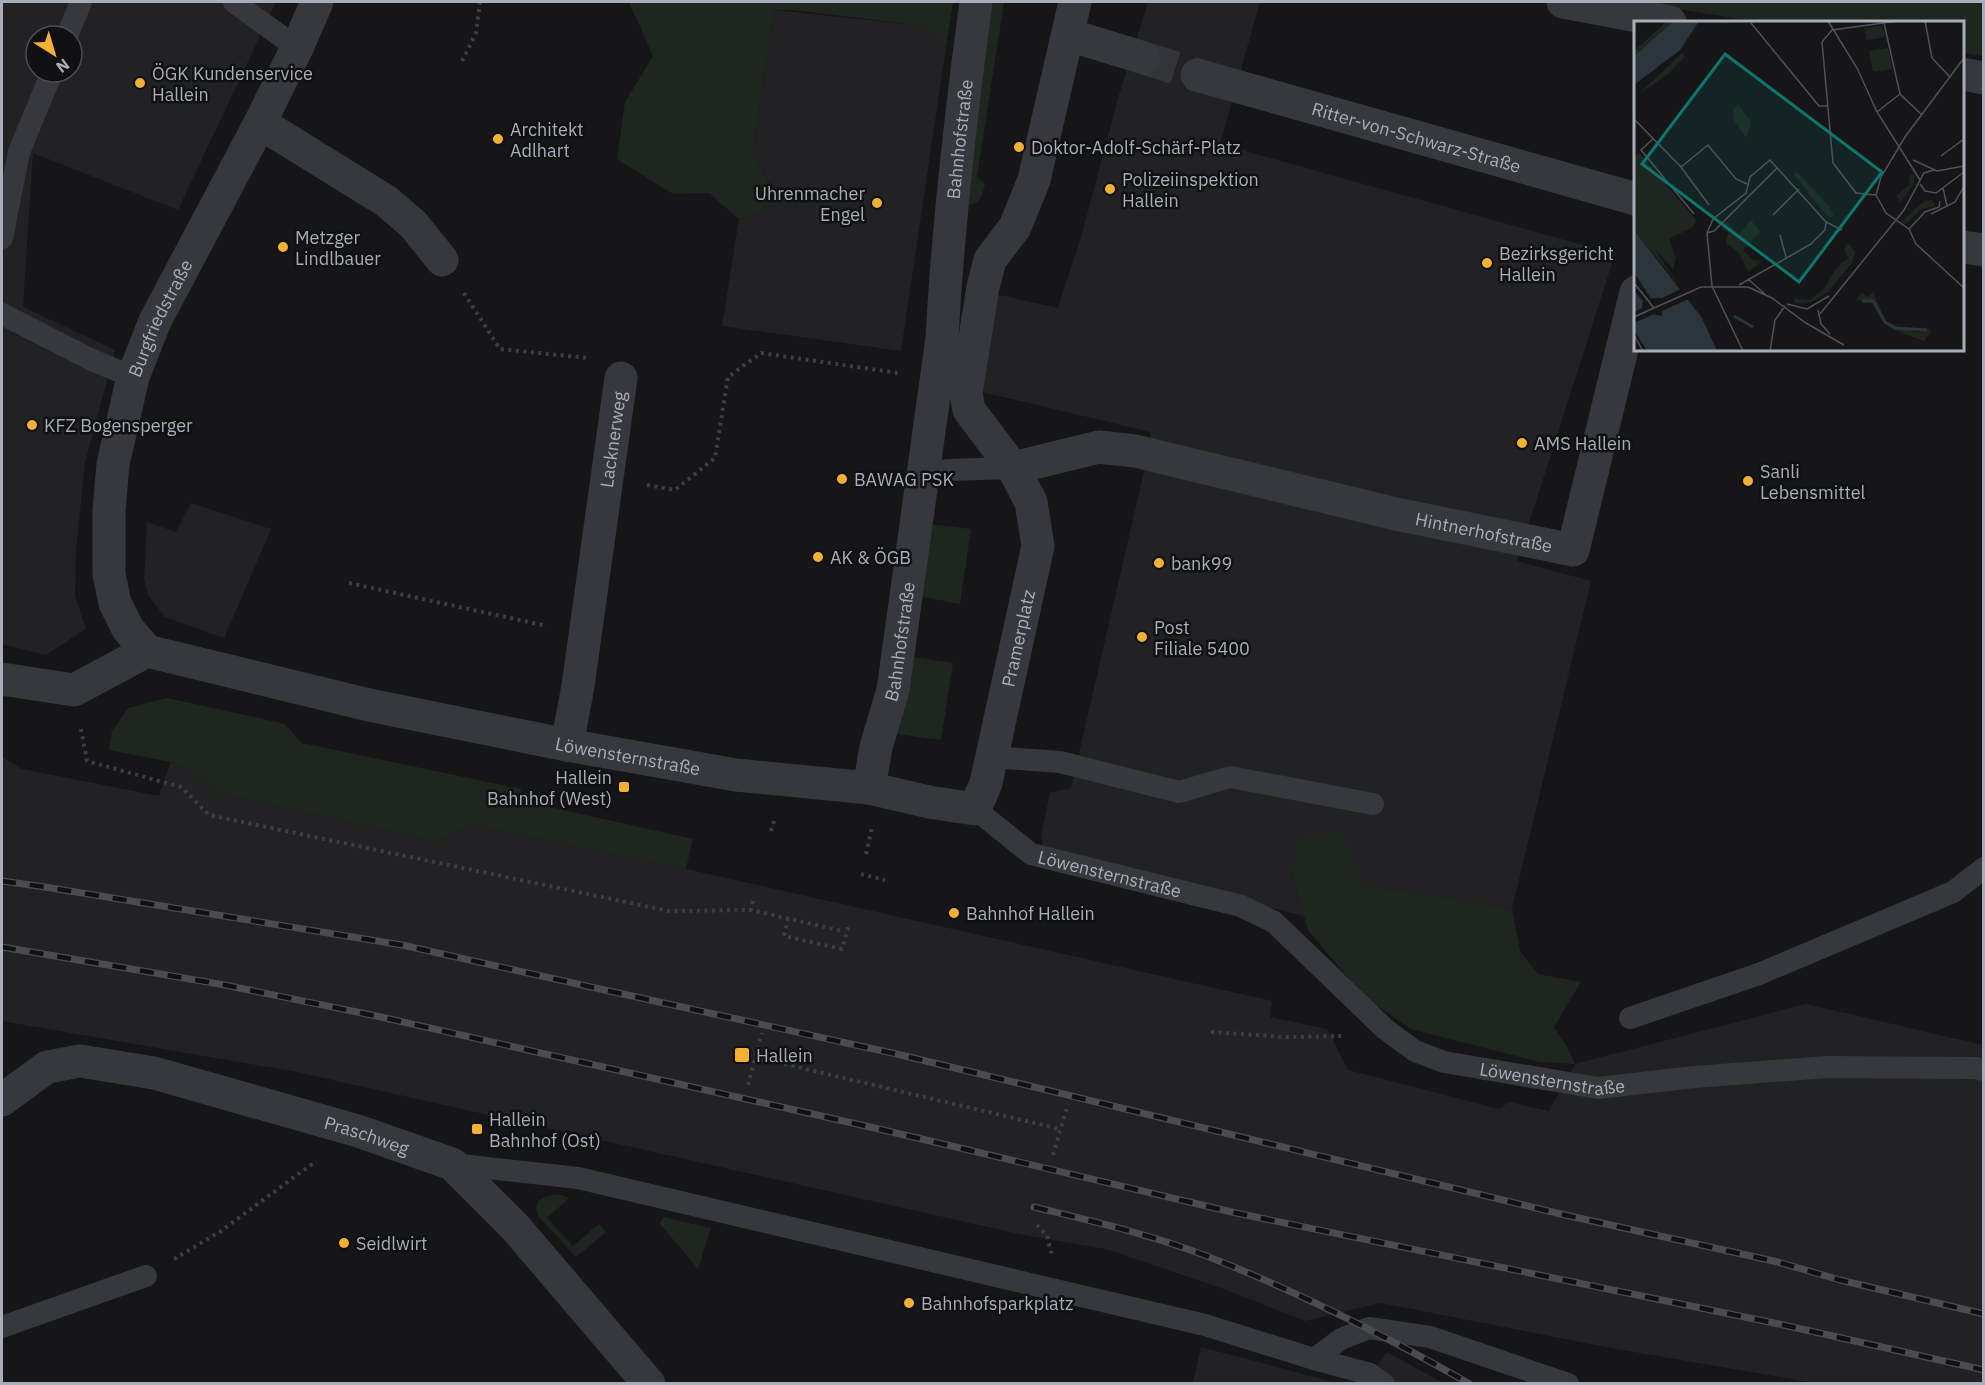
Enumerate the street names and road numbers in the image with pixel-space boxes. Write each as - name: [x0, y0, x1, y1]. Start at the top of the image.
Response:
- street label: Bahnhofstraße: [941, 78, 977, 200]
- street label: Ritter-von-Schwarz-Straße: [1309, 97, 1524, 177]
- street label: Burgfriedstraße: [123, 255, 197, 380]
- street label: Lacknerweg: [594, 389, 631, 489]
- street label: Hintnerhofstraße: [1413, 507, 1555, 557]
- street label: Bahnhofstraße: [879, 580, 919, 704]
- street label: Pramerplatz: [996, 587, 1040, 689]
- street label: Löwensternstraße: [553, 731, 702, 780]
- street label: Löwensternstraße: [1036, 845, 1184, 902]
- street label: Löwensternstraße: [1478, 1057, 1626, 1100]
- street label: Praschweg: [322, 1111, 413, 1160]

